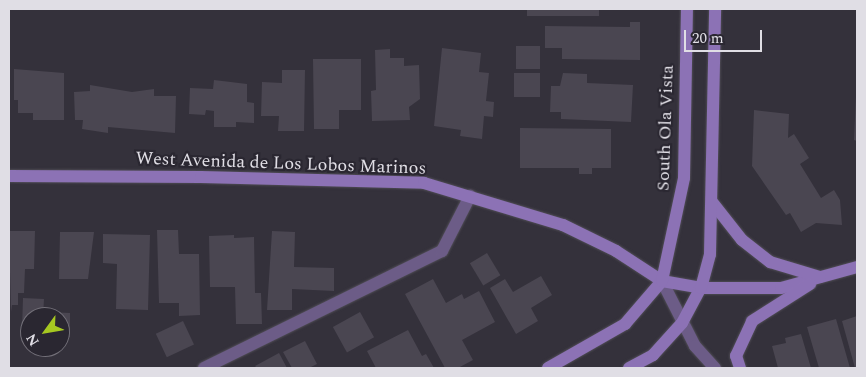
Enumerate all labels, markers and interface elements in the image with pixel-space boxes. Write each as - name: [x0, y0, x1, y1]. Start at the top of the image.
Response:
- scale bar: [686, 20, 764, 52]
- text: 20 m: [692, 27, 724, 50]
- street label: South Ola Vista: [653, 65, 679, 191]
- street label: West Avenida de Los Lobos Marinos: [135, 148, 427, 180]
- north arrow: [20, 307, 70, 357]
- text: N: [21, 329, 45, 350]

